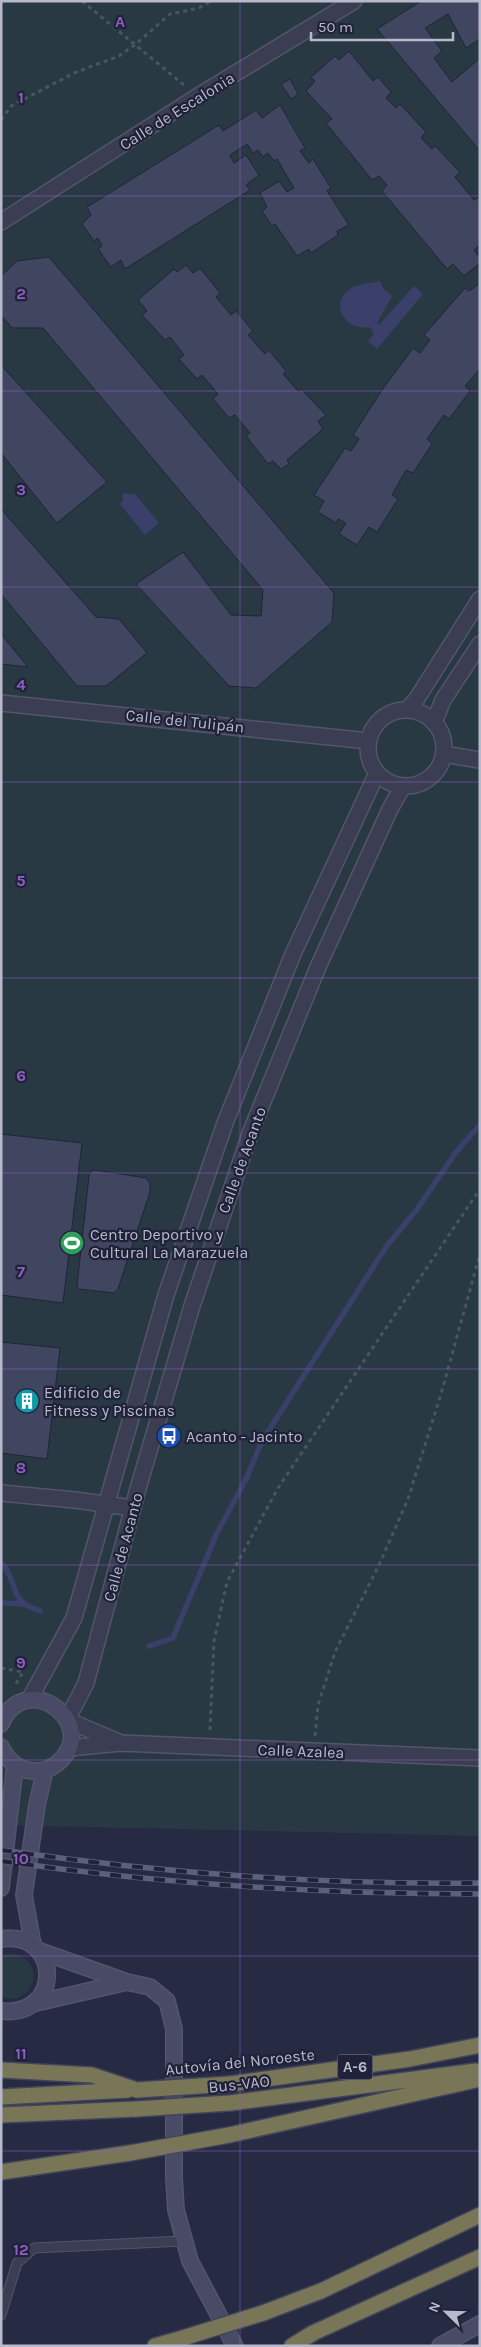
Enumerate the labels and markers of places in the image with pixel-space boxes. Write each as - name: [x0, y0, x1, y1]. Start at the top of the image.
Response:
- place label: Centro Deportivo y Cultural La Marazuela: [90, 1225, 248, 1262]
- sports icon: Centro Deportivo y Cultural La Marazuela: [59, 1230, 85, 1256]
- place label: Edificio de Fitness y Piscinas: [44, 1383, 175, 1420]
- building icon: Edificio de Fitness y Piscinas: [14, 1388, 40, 1414]
- bus stop icon: Acanto - Jacinto: [156, 1423, 182, 1449]
- place label: Acanto - Jacinto: [186, 1427, 303, 1446]

